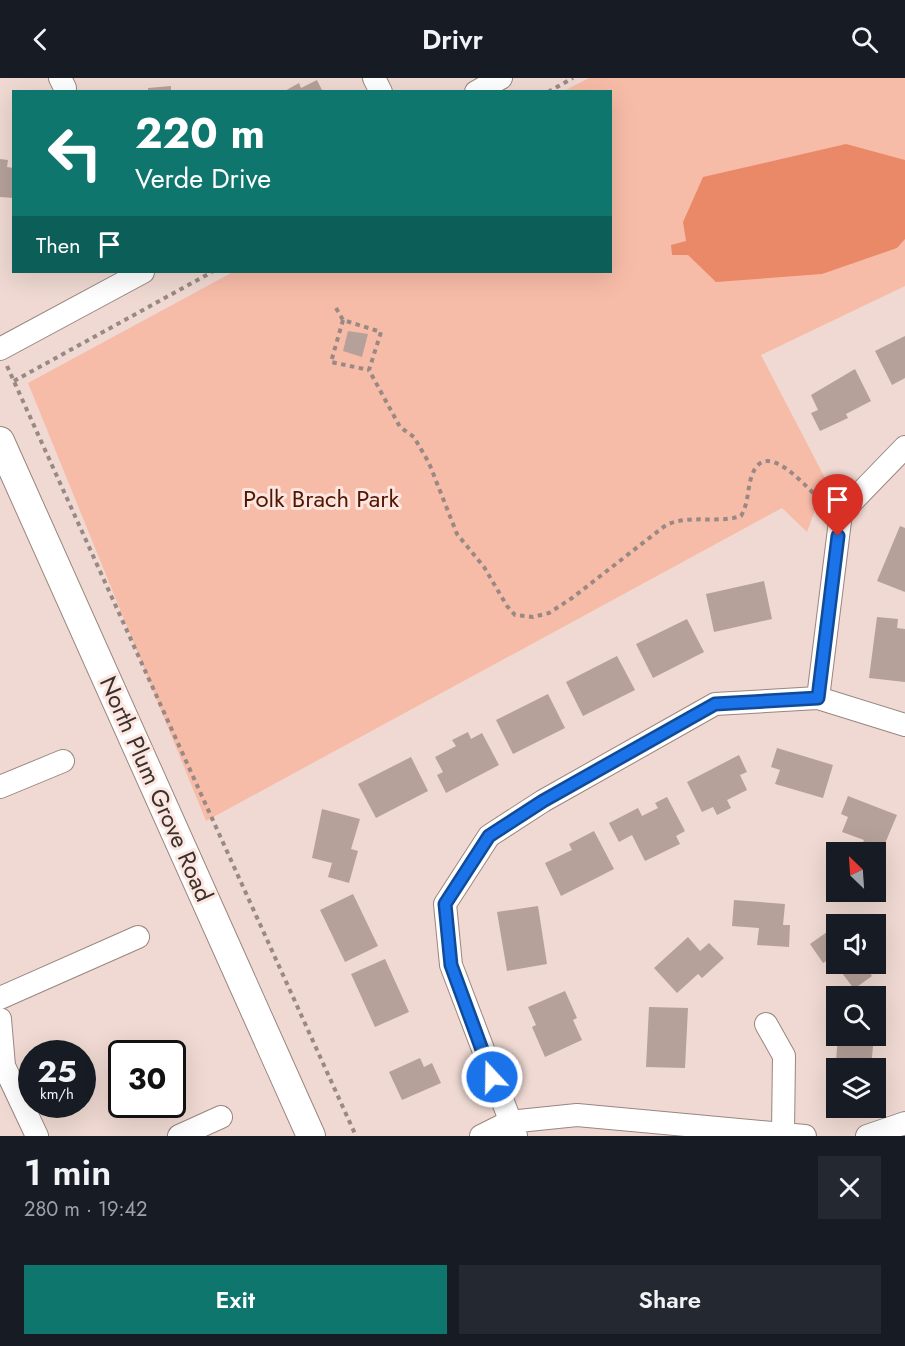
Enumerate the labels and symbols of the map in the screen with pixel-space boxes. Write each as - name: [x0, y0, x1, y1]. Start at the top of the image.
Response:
- pin: [812, 474, 863, 536]
- park label: Polk Brach Park: [243, 481, 399, 516]
- street label: North Plum Grove Road: [91, 670, 222, 907]
- north arrow: [826, 842, 886, 902]
- speed limit sign: 30: [108, 1040, 186, 1118]
- position arrow: [460, 1045, 524, 1109]

